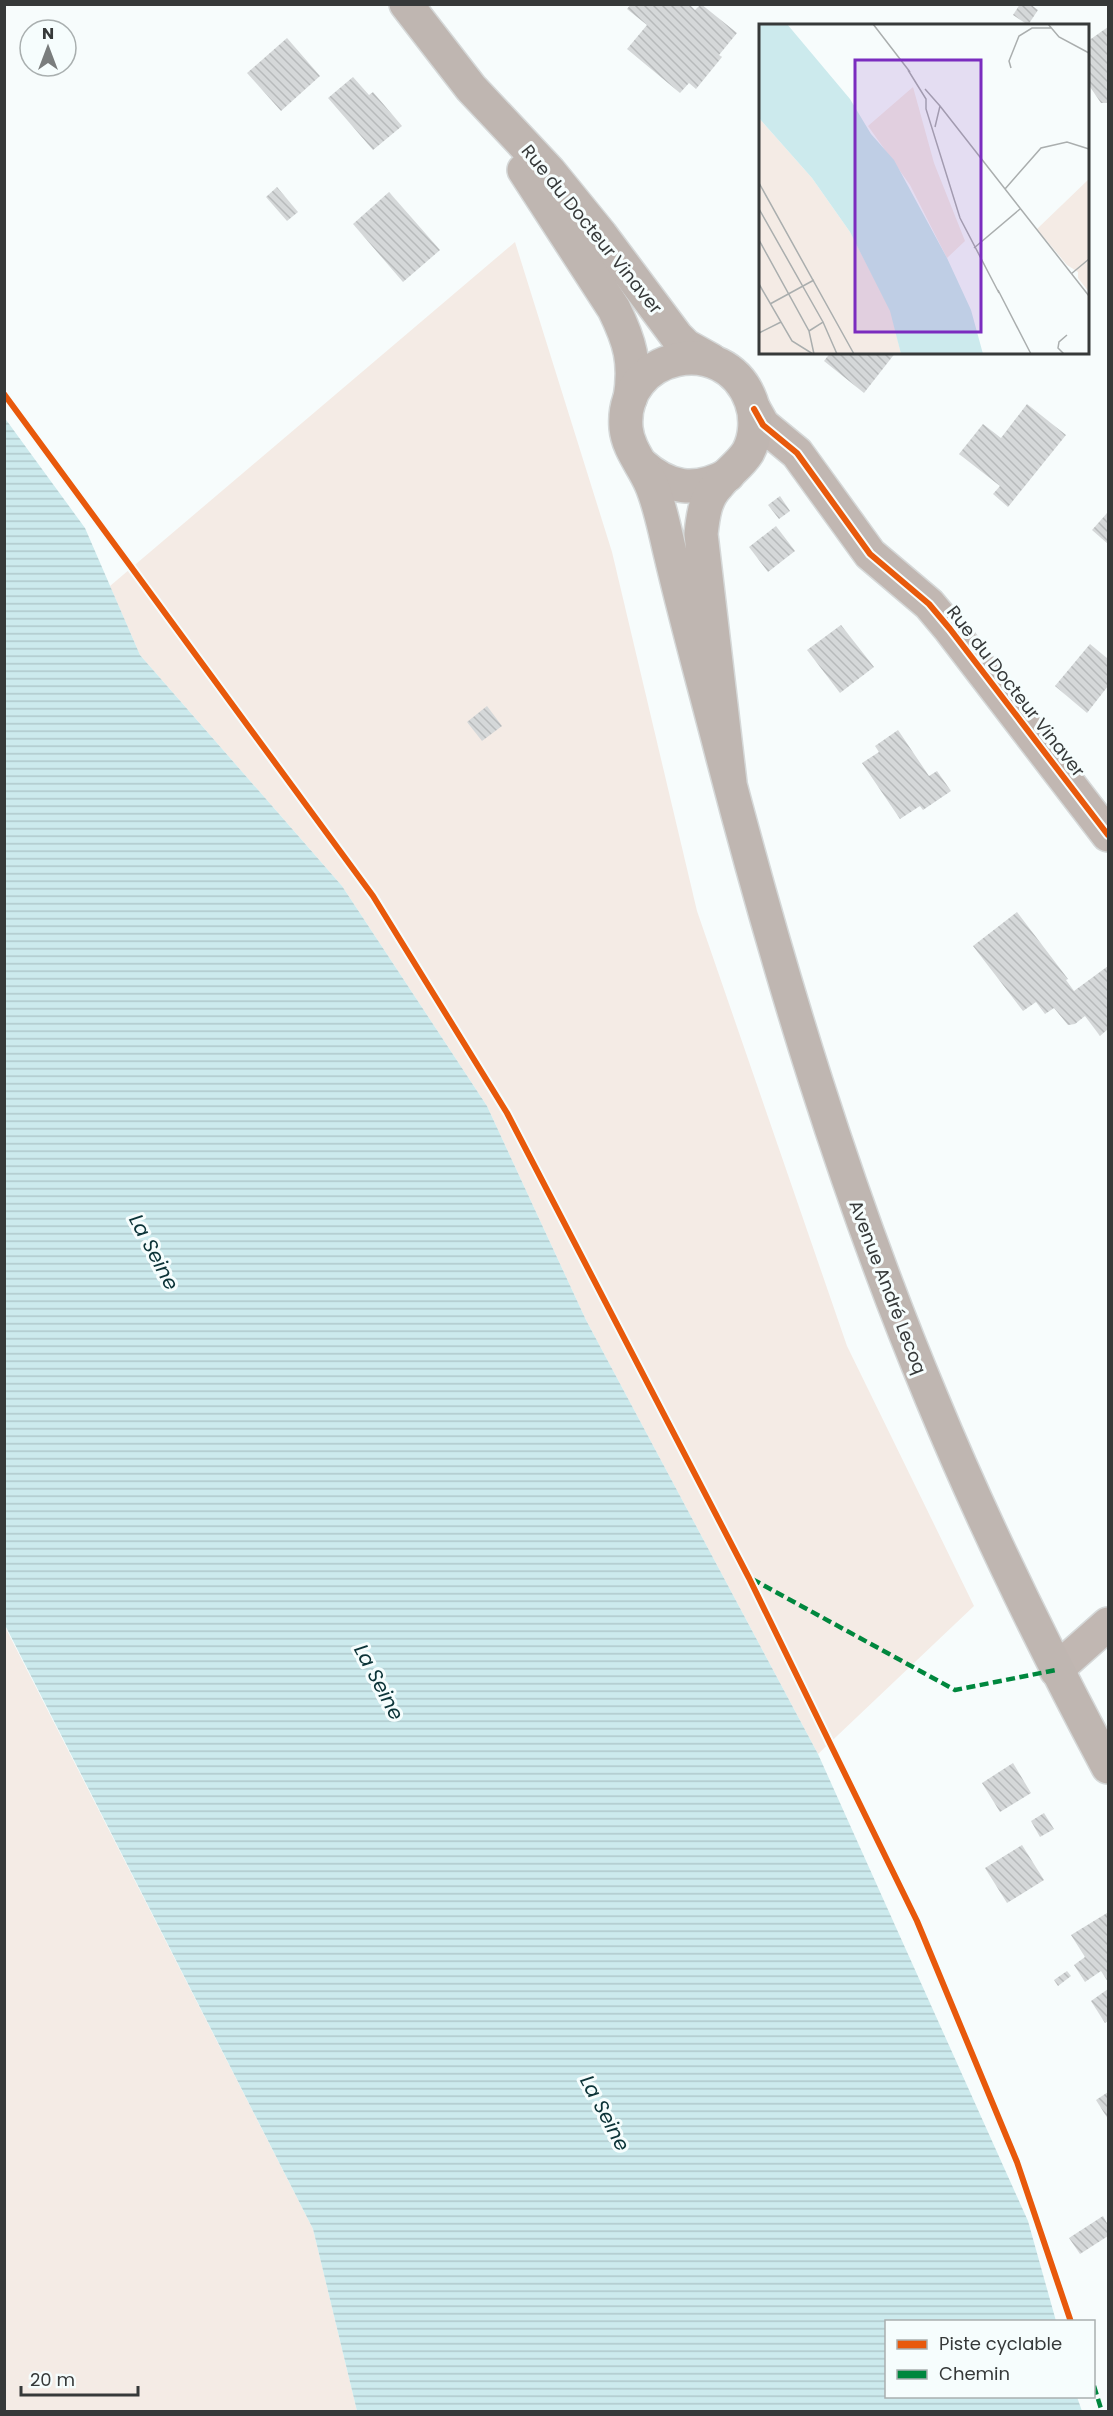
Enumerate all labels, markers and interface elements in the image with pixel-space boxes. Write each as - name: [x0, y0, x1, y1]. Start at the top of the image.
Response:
- north arrow: [18, 18, 78, 78]
- text: N: [42, 22, 54, 45]
- inset map: [759, 24, 1089, 354]
- street label: Rue du Docteur Vinaver: [516, 139, 668, 319]
- street label: Rue du Docteur Vinaver: [941, 600, 1091, 782]
- street label: Avenue André Lecoq: [843, 1196, 933, 1378]
- water label: La Seine: [122, 1209, 186, 1295]
- water label: La Seine: [347, 1639, 411, 1725]
- water label: La Seine: [573, 2070, 637, 2156]
- legend: [885, 2320, 1095, 2398]
- text: Piste cyclable: [939, 2331, 1062, 2356]
- scale bar: [21, 2359, 138, 2397]
- text: Chemin: [939, 2361, 1010, 2386]
- text: 20 m: [30, 2367, 75, 2392]

